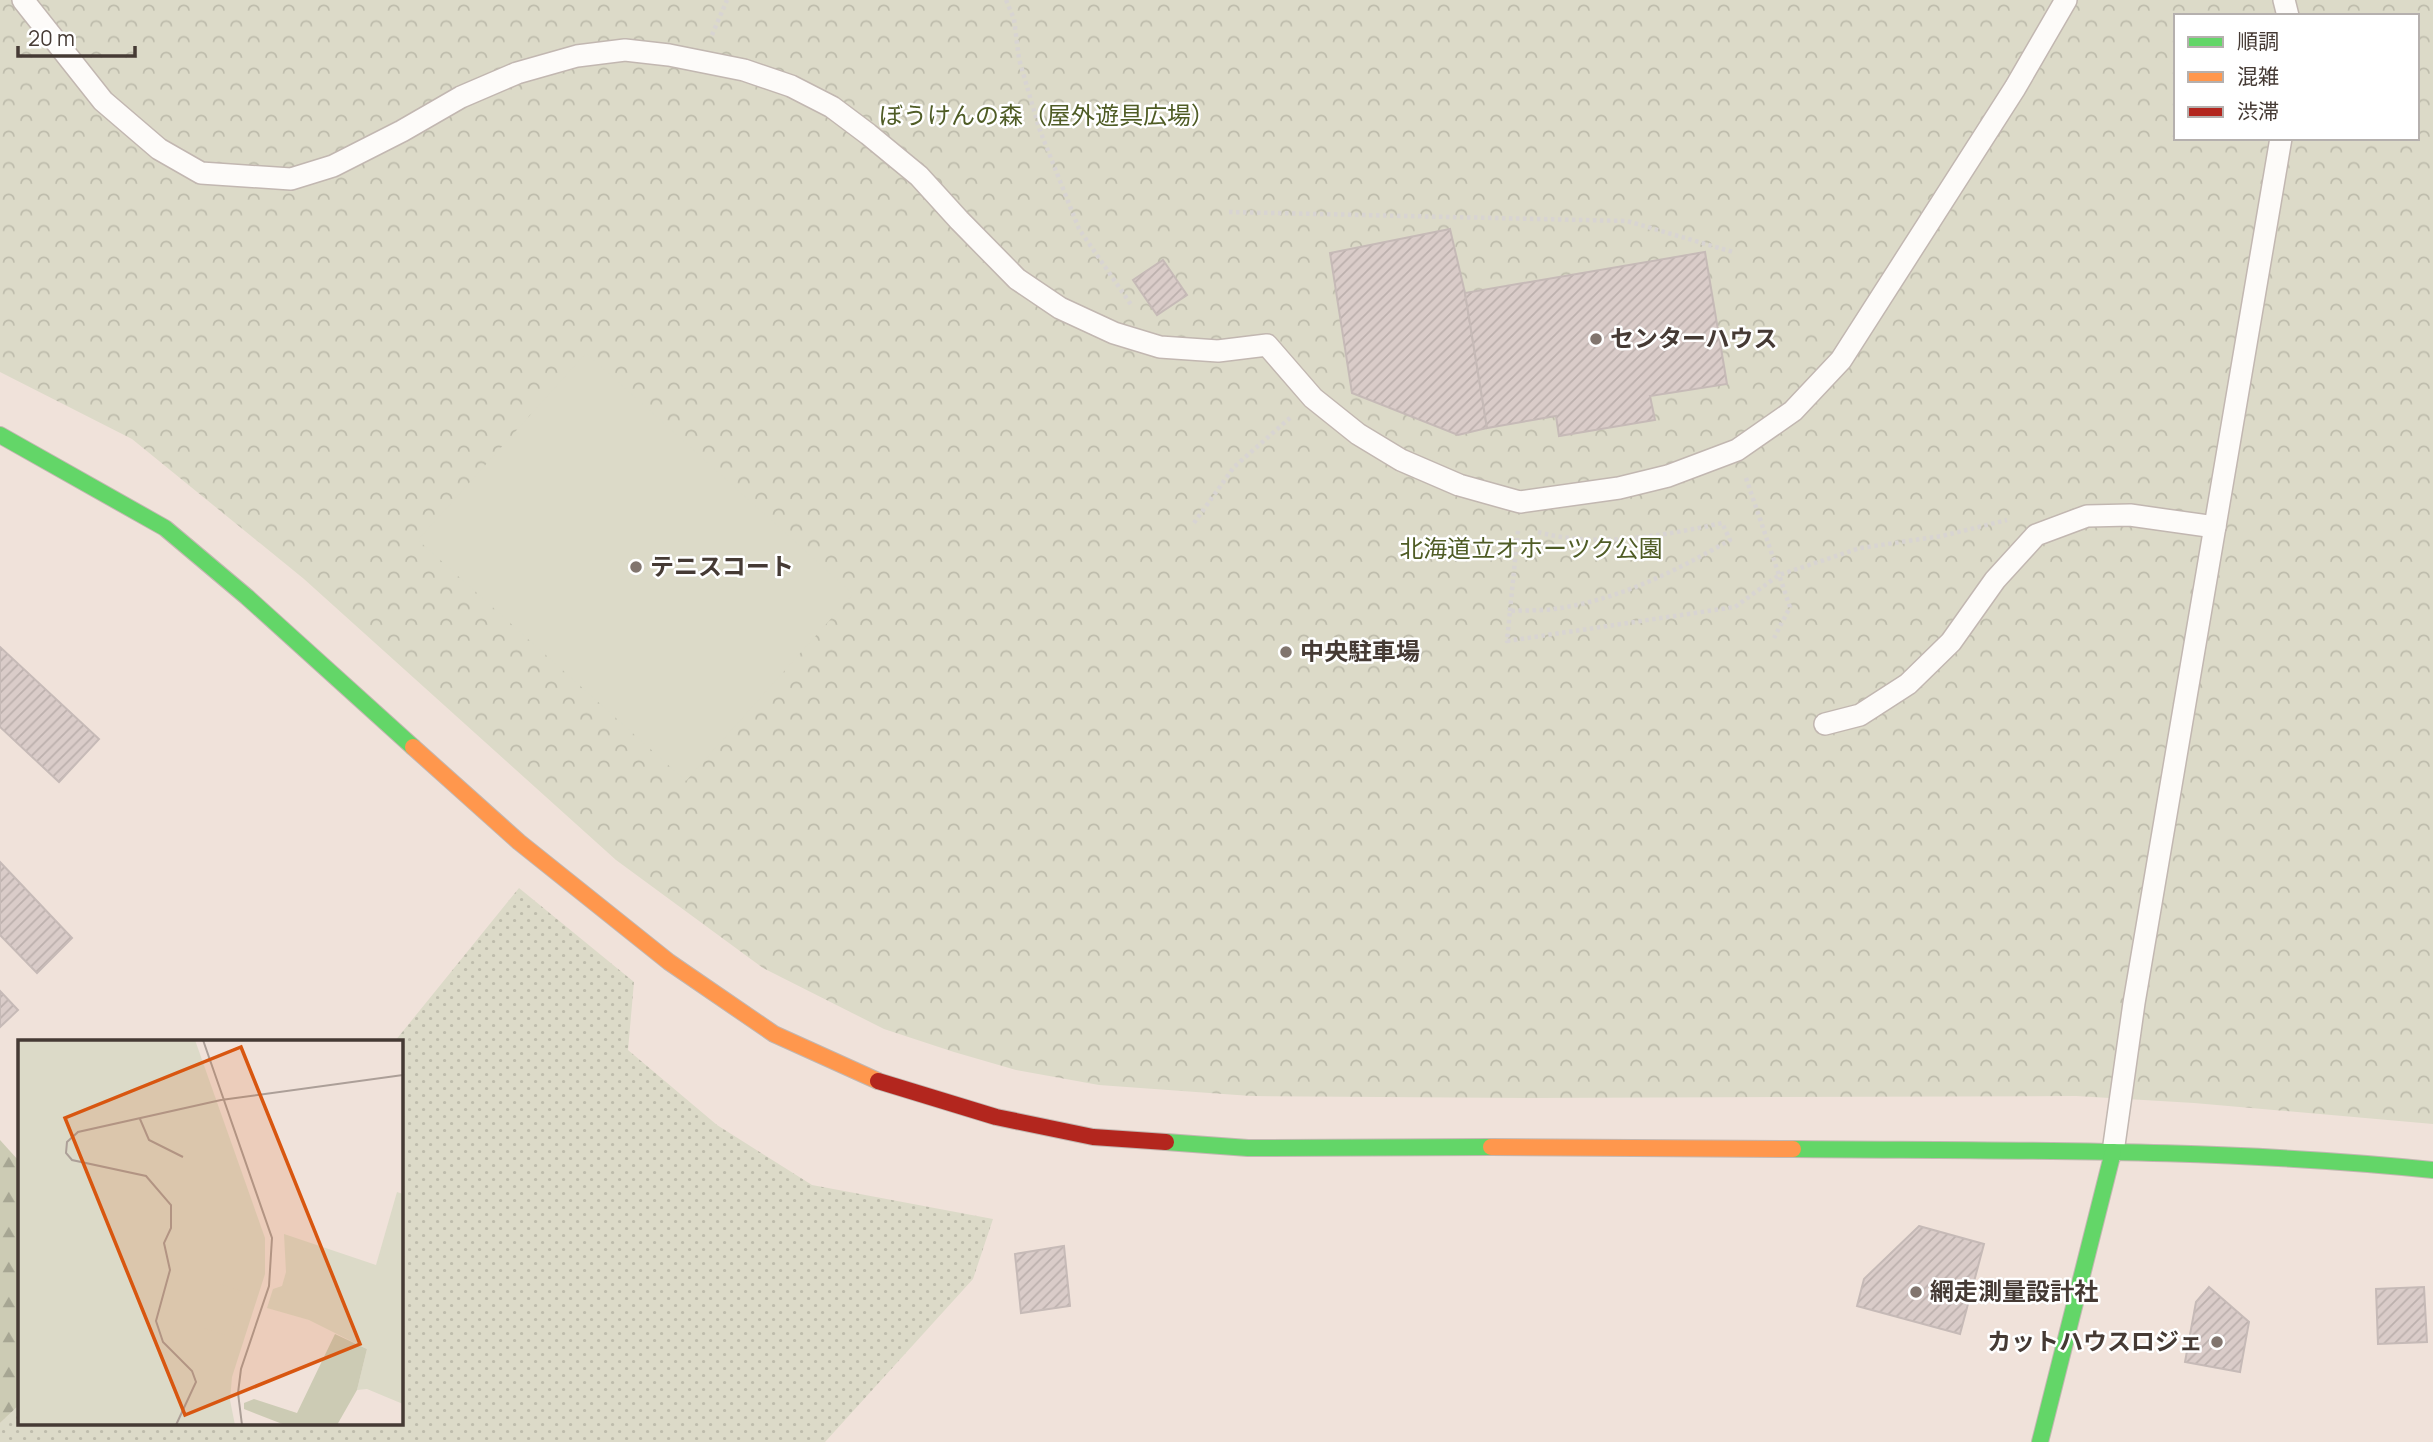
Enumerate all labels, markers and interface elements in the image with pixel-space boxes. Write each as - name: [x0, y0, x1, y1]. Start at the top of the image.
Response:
- scale bar: [18, 14, 135, 58]
- legend: [2174, 14, 2419, 140]
- text: 20 m: [28, 24, 75, 52]
- text: 順調: [2237, 27, 2279, 55]
- text: 混雑: [2237, 62, 2279, 90]
- text: 渋滞: [2237, 97, 2279, 125]
- park label: ぼうけんの森（屋外遊具広場）: [879, 98, 1215, 131]
- place label: センターハウス: [1610, 321, 1778, 354]
- marker: センターハウス: [1588, 331, 1604, 347]
- park label: 北海道立オホーツク公園: [1399, 531, 1663, 564]
- place label: テニスコート: [650, 549, 794, 582]
- marker: テニスコート: [628, 559, 644, 575]
- place label: 中央駐車場: [1300, 634, 1420, 667]
- marker: 中央駐車場: [1278, 644, 1294, 660]
- inset map: [18, 1040, 402, 1424]
- place label: 網走測量設計社: [1930, 1274, 2098, 1307]
- marker: 網走測量設計社: [1908, 1284, 1924, 1300]
- place label: カットハウスロジェ: [1987, 1324, 2203, 1357]
- marker: カットハウスロジェ: [2209, 1334, 2225, 1350]

